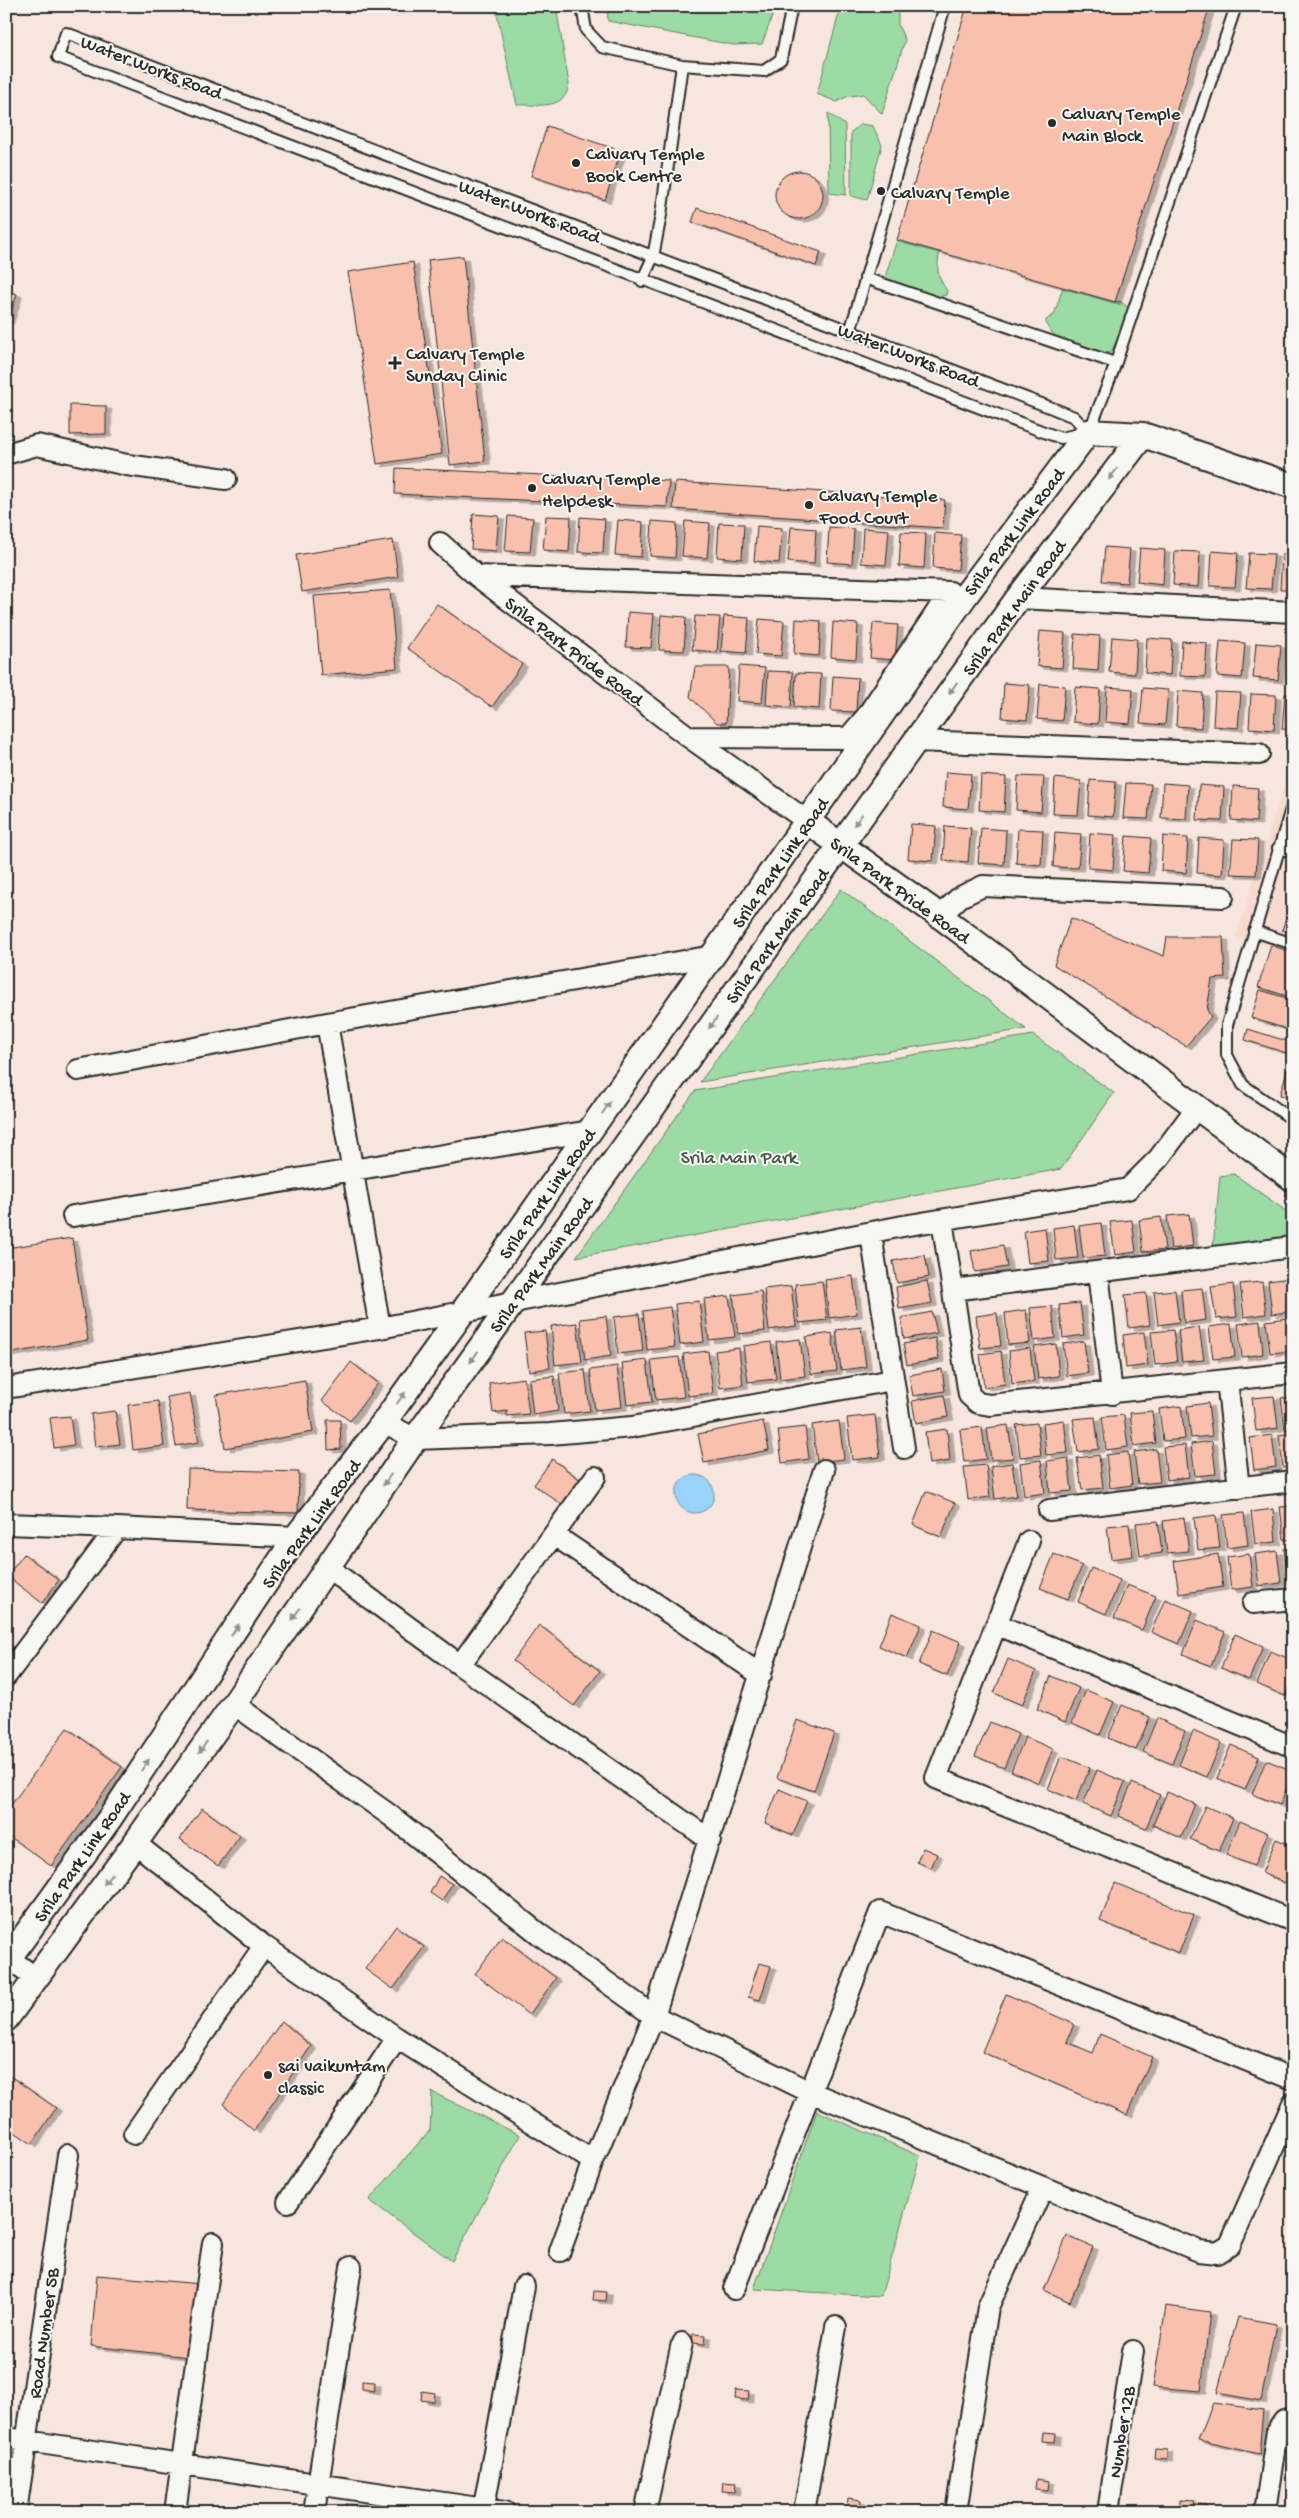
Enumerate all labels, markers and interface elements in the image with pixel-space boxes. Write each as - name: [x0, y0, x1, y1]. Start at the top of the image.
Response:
- street label: Water Works Road: [77, 32, 226, 107]
- place label: Calvary Temple Main Block: [1062, 104, 1181, 149]
- marker: Calvary Temple Main Block: [1046, 117, 1058, 129]
- place label: Calvary Temple Book Centre: [585, 144, 705, 189]
- marker: Calvary Temple Book Centre: [570, 157, 582, 169]
- street label: Water Works Road: [455, 176, 604, 251]
- place label: Calvary Temple: [891, 183, 1010, 206]
- marker: Calvary Temple: [875, 185, 887, 197]
- street label: Water Works Road: [834, 320, 983, 395]
- place label: Calvary Temple Sunday Clinic: [406, 344, 525, 389]
- marker: Calvary Temple Sunday Clinic: [388, 356, 402, 370]
- street label: Srila Park Link Road: [960, 463, 1072, 602]
- one-way arrow: [1108, 467, 1118, 481]
- place label: Calvary Temple Helpdesk: [542, 469, 661, 514]
- marker: Calvary Temple Helpdesk: [526, 482, 538, 494]
- place label: Calvary Temple Food Court: [818, 486, 938, 531]
- marker: Calvary Temple Food Court: [803, 499, 815, 511]
- street label: Srila Park Main Road: [959, 535, 1074, 682]
- street label: Srila Park Pride Road: [499, 593, 648, 714]
- one-way arrow: [948, 681, 958, 695]
- street label: Srila Park Link Road: [728, 793, 837, 934]
- one-way arrow: [853, 813, 863, 827]
- street label: Srila Park Pride Road: [824, 833, 975, 952]
- street label: Srila Park Main Road: [722, 863, 837, 1010]
- one-way arrow: [708, 1016, 718, 1030]
- one-way arrow: [601, 1101, 611, 1115]
- street label: Srila Park Link Road: [495, 1124, 604, 1265]
- park label: Srila Main Park: [681, 1148, 799, 1171]
- street label: Srila Park Main Road: [486, 1192, 601, 1339]
- one-way arrow: [469, 1350, 479, 1364]
- one-way arrow: [396, 1391, 406, 1405]
- street label: Srila Park Link Road: [258, 1454, 369, 1594]
- one-way arrow: [383, 1473, 392, 1486]
- one-way arrow: [291, 1607, 300, 1620]
- one-way arrow: [230, 1623, 240, 1636]
- one-way arrow: [198, 1740, 208, 1754]
- one-way arrow: [140, 1758, 150, 1772]
- street label: Srila Park Link Road: [30, 1787, 139, 1928]
- one-way arrow: [103, 1872, 113, 1886]
- place label: sai vaikuntam classic: [278, 2056, 386, 2101]
- marker: sai vaikuntam classic: [262, 2069, 274, 2081]
- street label: Road Number 5B: [25, 2265, 66, 2400]
- street label: Number 12B: [1105, 2384, 1142, 2480]

